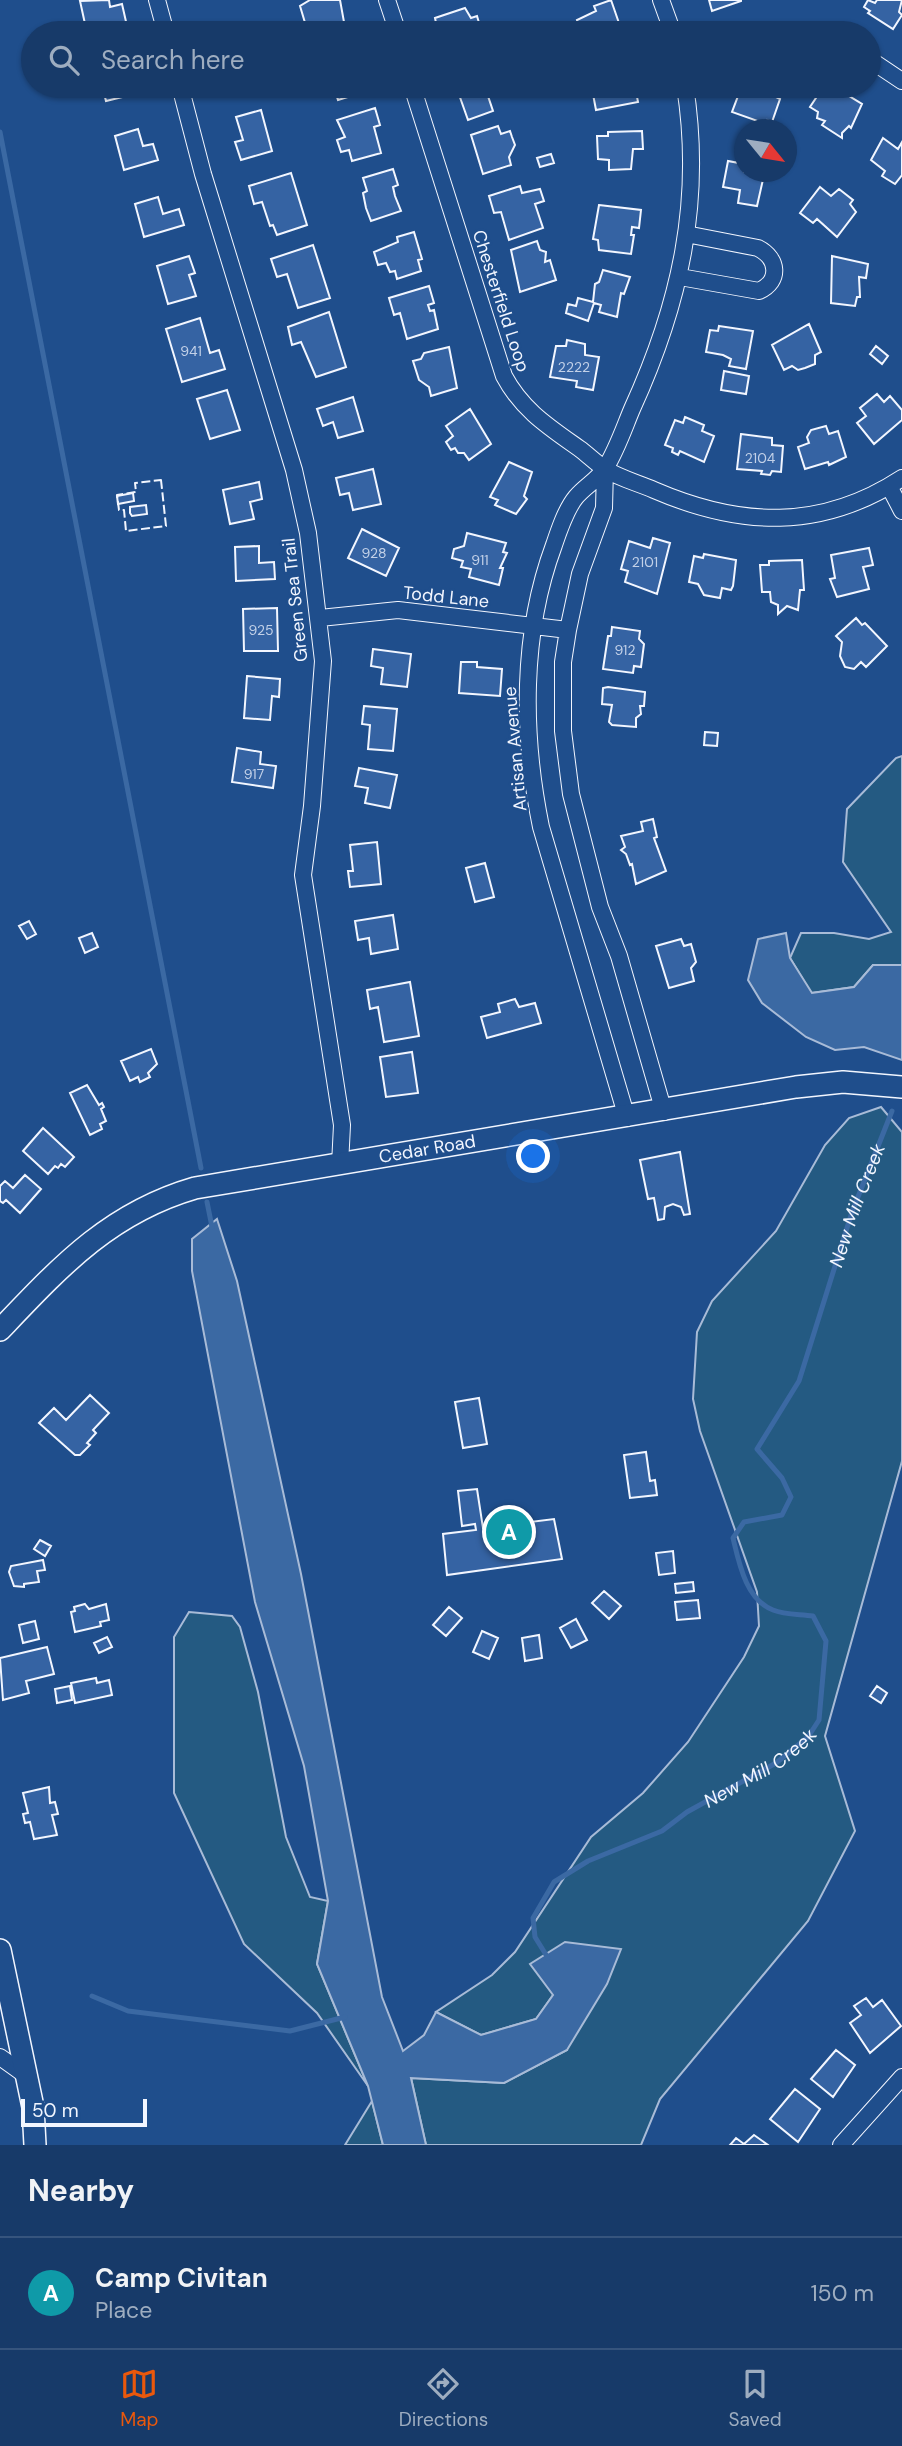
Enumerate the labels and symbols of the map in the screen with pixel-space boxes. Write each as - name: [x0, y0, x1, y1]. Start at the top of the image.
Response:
- north arrow: [734, 119, 797, 182]
- street label: Chesterfield Loop: [467, 227, 535, 375]
- house number: 941: [180, 342, 202, 360]
- house number: 2222: [558, 358, 590, 376]
- house number: 2104: [745, 449, 776, 467]
- street label: Green Sea Trail: [277, 537, 313, 663]
- house number: 928: [362, 544, 386, 562]
- house number: 911: [471, 551, 489, 569]
- house number: 2101: [632, 553, 658, 571]
- street label: Todd Lane: [402, 581, 490, 613]
- house number: 925: [248, 621, 274, 639]
- house number: 912: [615, 641, 636, 659]
- street label: Artisan Avenue: [498, 686, 532, 812]
- house number: 917: [244, 765, 264, 783]
- street label: Cedar Road: [377, 1129, 477, 1169]
- your location: [516, 1139, 550, 1173]
- water label: New Mill Creek: [823, 1139, 891, 1270]
- pin: A: [486, 1506, 532, 1558]
- water label: New Mill Creek: [699, 1724, 823, 1813]
- scale bar: [21, 2096, 147, 2128]

